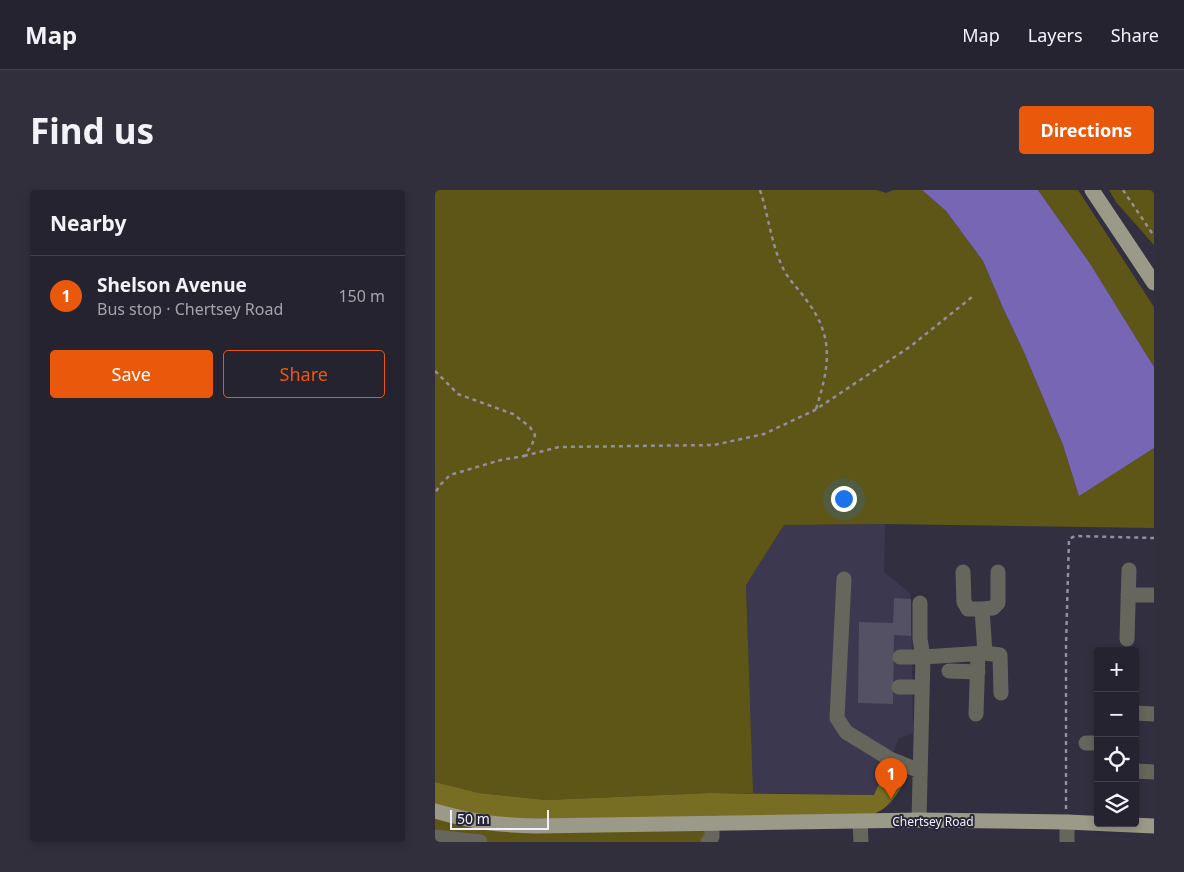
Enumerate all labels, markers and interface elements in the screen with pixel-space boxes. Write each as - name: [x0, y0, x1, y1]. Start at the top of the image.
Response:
- text: Map: [25, 18, 77, 51]
- text: Map: [962, 23, 1000, 47]
- text: Layers: [1028, 23, 1083, 47]
- text: Share: [1111, 23, 1159, 47]
- button: Directions: [1019, 106, 1154, 154]
- text: Find us: [30, 107, 154, 154]
- text: Nearby: [50, 209, 126, 237]
- text: Shelson Avenue: [97, 272, 247, 298]
- text: 1: [61, 285, 71, 307]
- text: 150 m: [338, 285, 385, 307]
- text: Bus stop · Chertsey Road: [97, 298, 283, 320]
- button: Save: [50, 350, 213, 398]
- button: Share: [223, 350, 385, 398]
- your location: [831, 486, 857, 512]
- map controls: [1094, 647, 1139, 827]
- button: +: [1094, 647, 1139, 692]
- button: −: [1094, 692, 1139, 737]
- button: locate: [1094, 737, 1139, 782]
- pin: 1: [875, 758, 907, 799]
- button: layers: [1094, 782, 1139, 827]
- scale bar: [450, 807, 549, 830]
- text: 50 m: [457, 809, 490, 828]
- street label: Chertsey Road: [892, 813, 974, 830]

